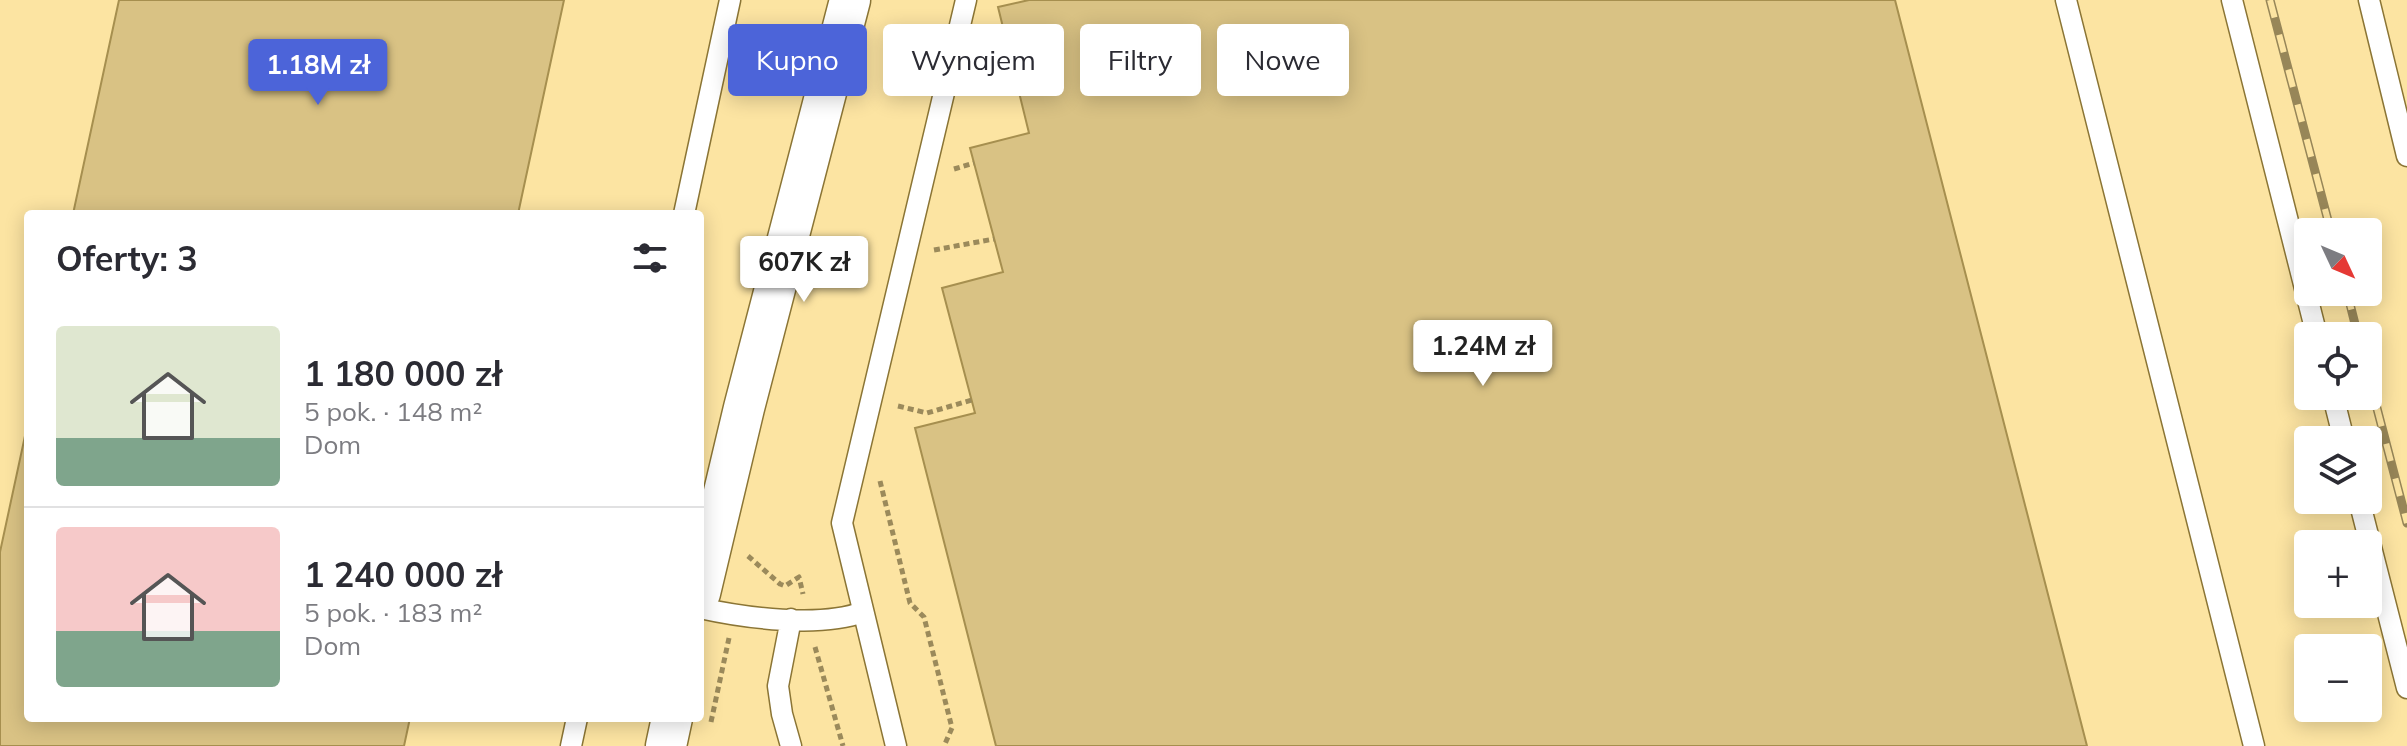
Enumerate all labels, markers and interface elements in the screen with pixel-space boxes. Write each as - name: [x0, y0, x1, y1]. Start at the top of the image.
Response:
- chip: Kupno: [728, 24, 867, 96]
- chip: Wynajem: [883, 24, 1064, 96]
- chip: Filtry: [1080, 24, 1201, 96]
- chip: Nowe: [1217, 24, 1349, 96]
- pin: 1.18M zł: [235, 39, 401, 107]
- text: 1.18M zł: [266, 48, 370, 81]
- north arrow: [2294, 218, 2382, 306]
- map controls: [2294, 218, 2382, 722]
- icon: filters: [628, 236, 672, 280]
- pin: 607K zł: [730, 236, 878, 304]
- text: Oferty: 3: [56, 237, 198, 280]
- text: 607K zł: [758, 245, 850, 278]
- pin: 1.24M zł: [1400, 320, 1566, 388]
- button: locate: [2294, 322, 2382, 410]
- text: 1.24M zł: [1431, 329, 1535, 362]
- text: 1 180 000 zł: [304, 352, 502, 395]
- icon: home: [120, 358, 216, 454]
- text: 5 pok. · 148 m²: [304, 395, 482, 428]
- button: layers: [2294, 426, 2382, 514]
- text: Dom: [304, 428, 361, 461]
- button: +: [2294, 530, 2382, 618]
- text: 1 240 000 zł: [304, 553, 502, 596]
- icon: home: [120, 559, 216, 655]
- text: 5 pok. · 183 m²: [304, 596, 482, 629]
- text: Dom: [304, 629, 361, 662]
- button: −: [2294, 634, 2382, 722]

